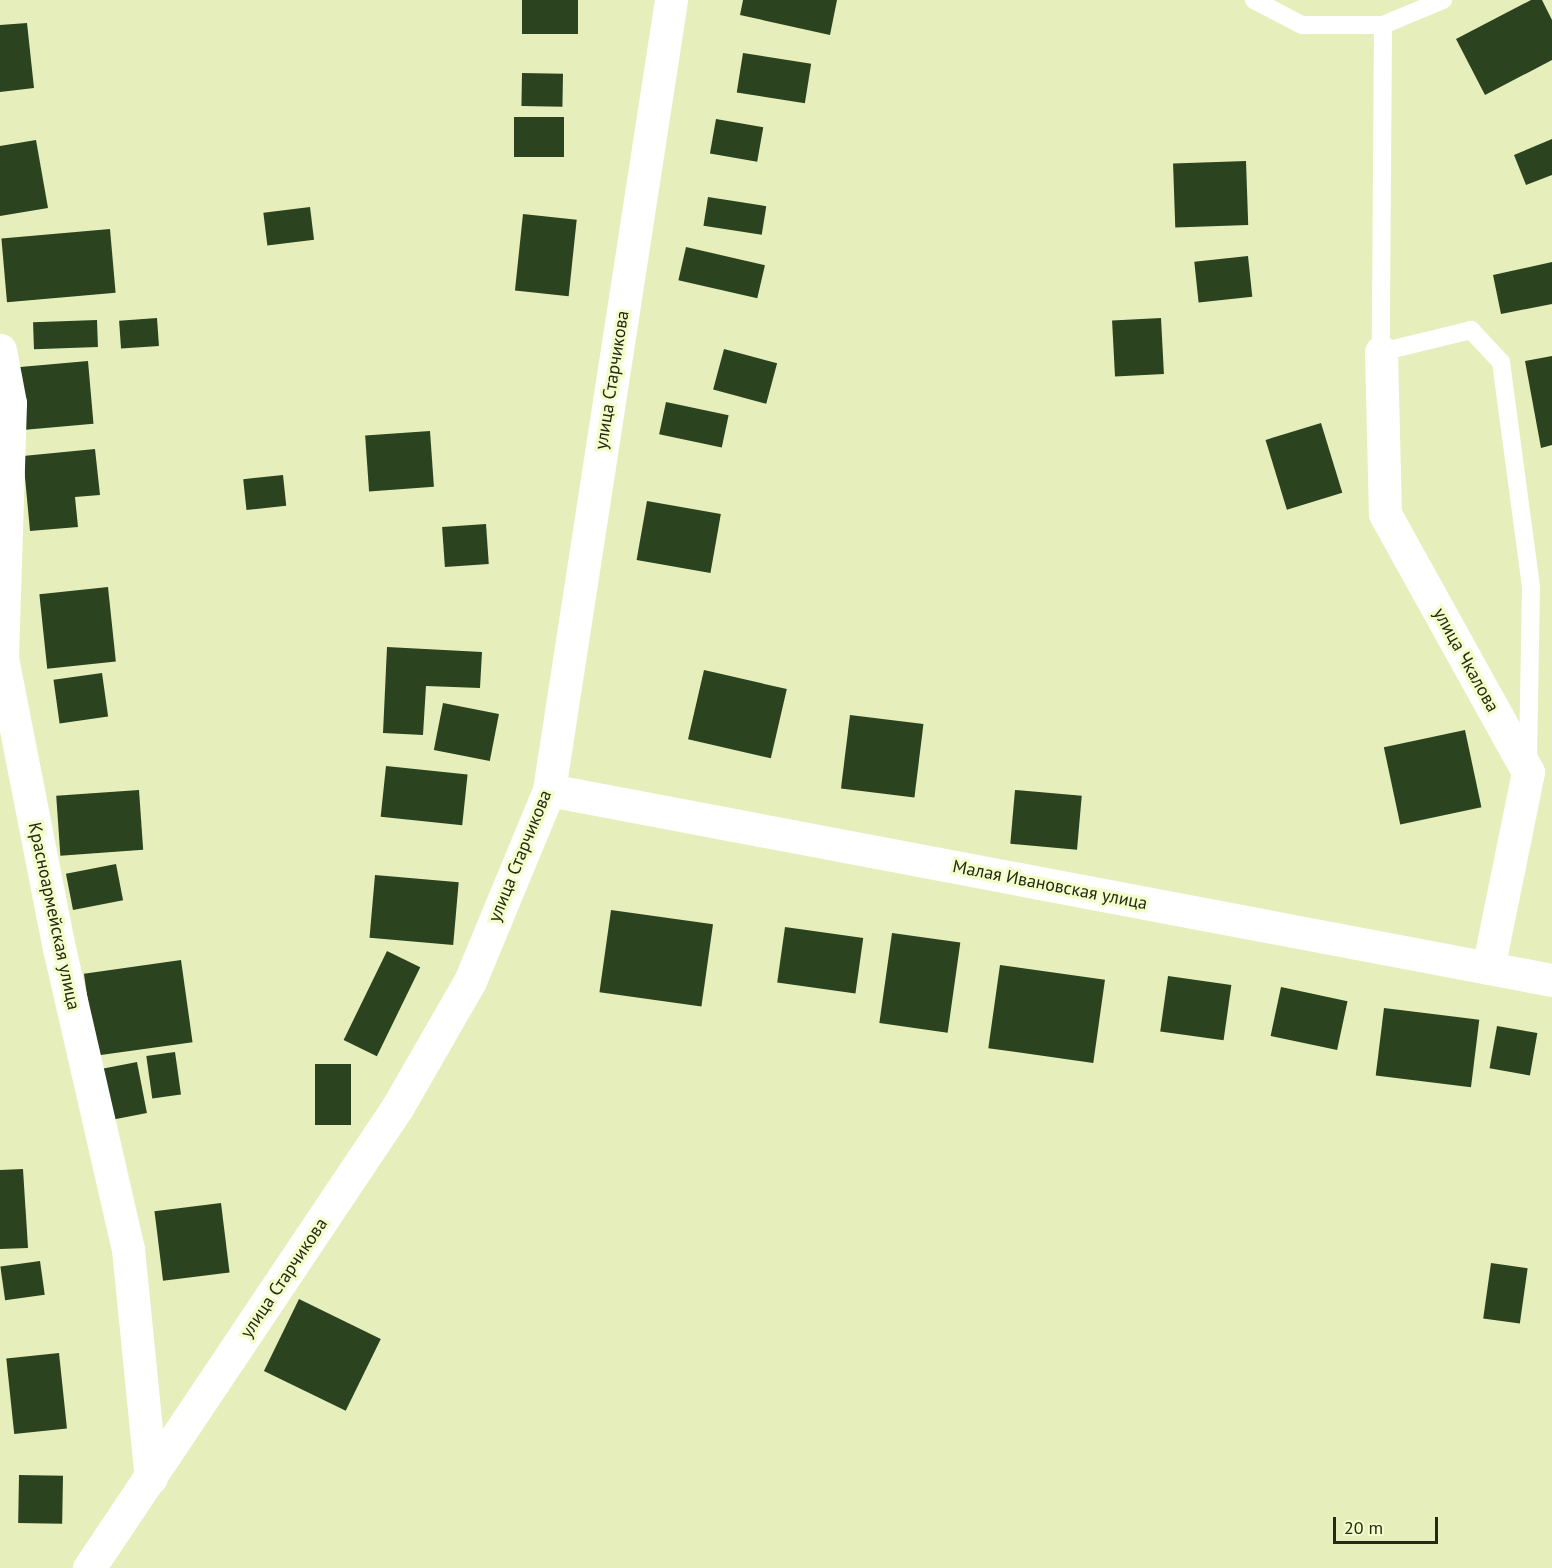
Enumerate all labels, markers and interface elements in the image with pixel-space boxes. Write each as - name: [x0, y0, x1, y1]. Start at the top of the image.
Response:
- street label: улица Старчикова: [590, 309, 634, 451]
- street label: улица Чкалова: [1429, 604, 1503, 716]
- street label: улица Старчикова: [484, 787, 556, 925]
- street label: Красноармейская улица: [24, 820, 84, 1012]
- street label: Малая Ивановская улица: [951, 856, 1149, 914]
- street label: улица Старчикова: [236, 1214, 332, 1342]
- scale bar: [1336, 1505, 1441, 1543]
- text: 20 m: [1344, 1516, 1383, 1539]

